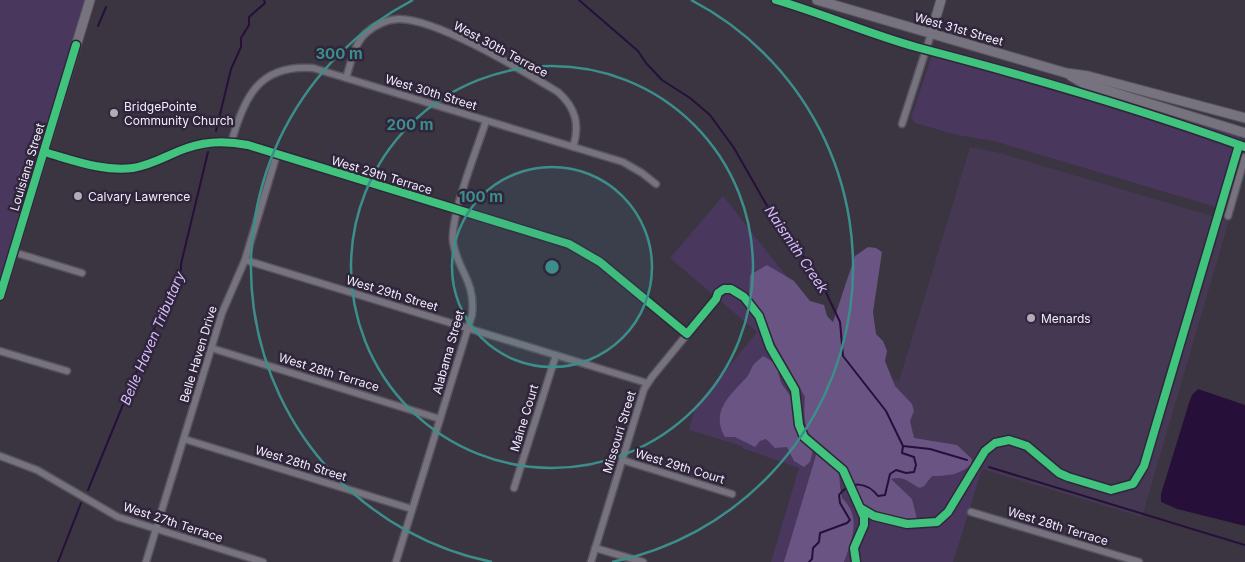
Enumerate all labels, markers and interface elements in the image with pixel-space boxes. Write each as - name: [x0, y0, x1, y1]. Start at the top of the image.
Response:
- street label: West 31st Street: [913, 9, 1005, 49]
- street label: West 30th Terrace: [451, 18, 551, 80]
- text: 300 m: [315, 44, 363, 63]
- street label: West 30th Street: [383, 71, 479, 113]
- place label: BridgePointe Community Church: [124, 99, 234, 128]
- marker: BridgePointe Community Church: [108, 107, 120, 119]
- text: 200 m: [387, 115, 433, 134]
- street label: Louisiana Street: [7, 121, 47, 213]
- street label: West 29th Terrace: [330, 153, 434, 197]
- text: 100 m: [459, 187, 503, 206]
- place label: Calvary Lawrence: [88, 189, 190, 204]
- marker: Calvary Lawrence: [72, 190, 84, 202]
- water label: Naismith Creek: [762, 202, 833, 296]
- centre of rings: [543, 258, 561, 276]
- water label: Belle Haven Tributary: [116, 268, 188, 407]
- street label: West 29th Street: [344, 272, 440, 314]
- street label: Belle Haven Drive: [176, 304, 220, 404]
- street label: Alabama Street: [429, 308, 467, 396]
- place label: Menards: [1041, 311, 1091, 326]
- marker: Menards: [1025, 312, 1037, 324]
- street label: West 28th Terrace: [277, 350, 381, 394]
- street label: Maine Court: [507, 382, 541, 453]
- street label: Missouri Street: [599, 389, 639, 475]
- street label: West 28th Street: [253, 442, 349, 484]
- street label: West 29th Court: [633, 445, 727, 487]
- street label: West 27th Terrace: [121, 499, 225, 545]
- street label: West 28th Terrace: [1006, 504, 1110, 548]

